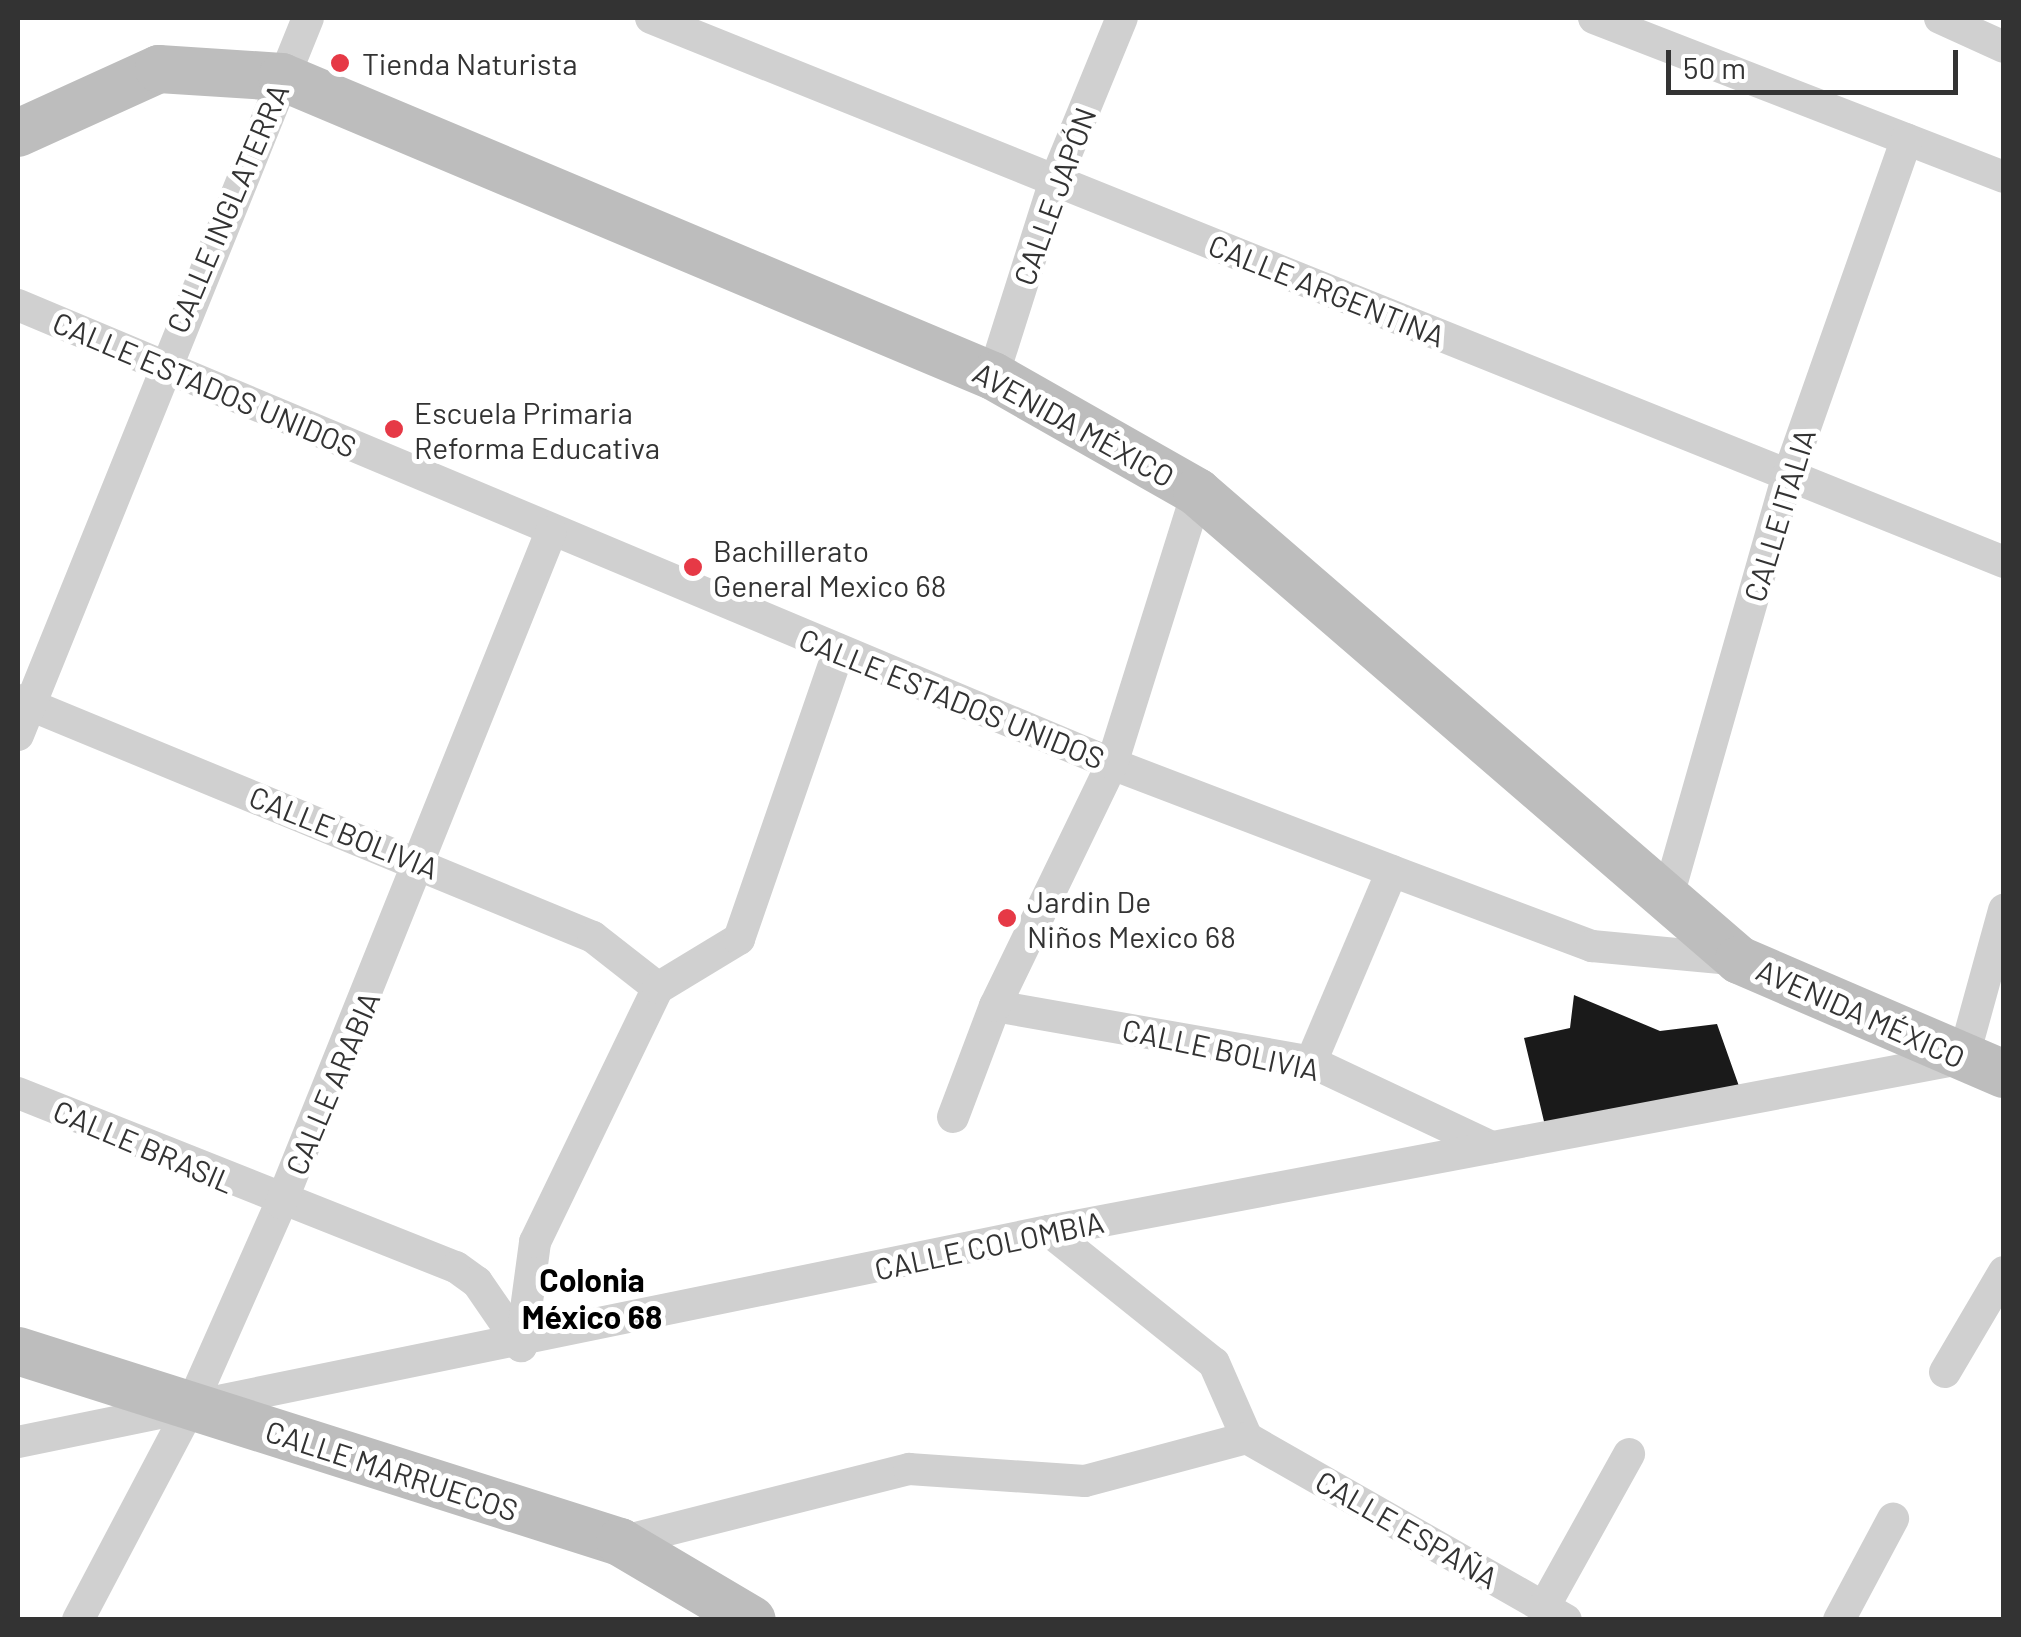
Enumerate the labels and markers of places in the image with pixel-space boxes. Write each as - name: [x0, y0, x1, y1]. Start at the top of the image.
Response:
- place label: Tienda Naturista: [362, 45, 578, 81]
- marker: Tienda Naturista: [327, 50, 353, 76]
- place label: Escuela Primaria Reforma Educativa: [414, 394, 660, 464]
- marker: Escuela Primaria Reforma Educativa: [383, 418, 405, 440]
- place label: Bachillerato General Mexico 68: [713, 532, 946, 602]
- marker: Bachillerato General Mexico 68: [682, 556, 704, 578]
- place label: Jardin De Niños Mexico 68: [1027, 883, 1236, 954]
- marker: Jardin De Niños Mexico 68: [996, 907, 1018, 929]

